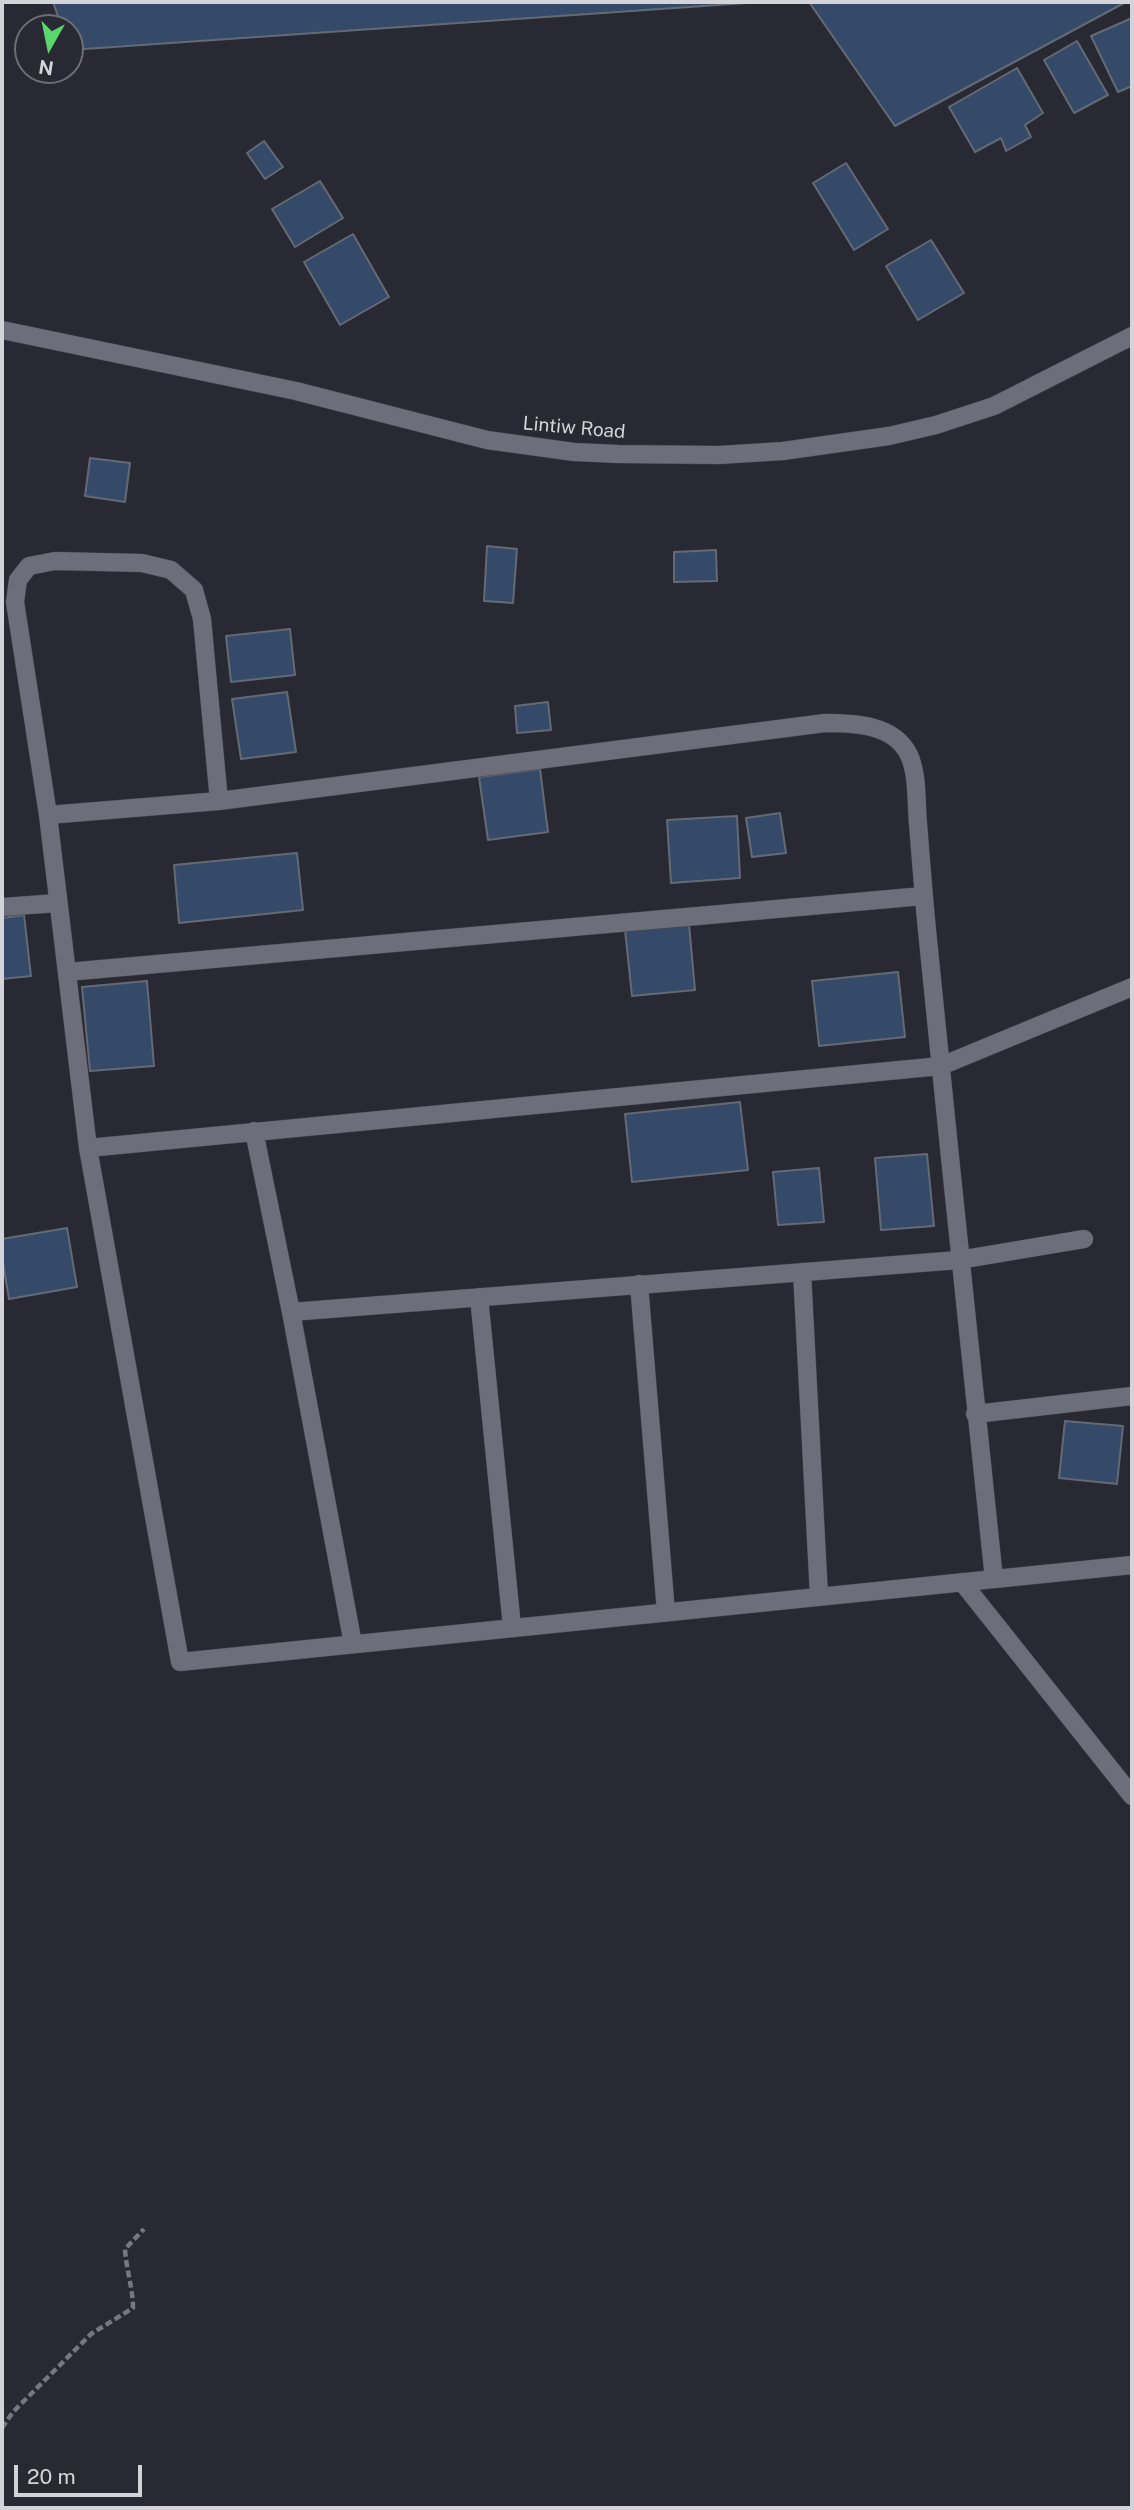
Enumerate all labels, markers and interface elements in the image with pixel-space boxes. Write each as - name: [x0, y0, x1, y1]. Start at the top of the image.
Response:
- north arrow: [14, 14, 84, 84]
- text: N: [37, 56, 55, 80]
- street label: Lintiw Road: [522, 412, 626, 444]
- scale bar: [18, 2450, 145, 2494]
- text: 20 m: [27, 2464, 76, 2489]

